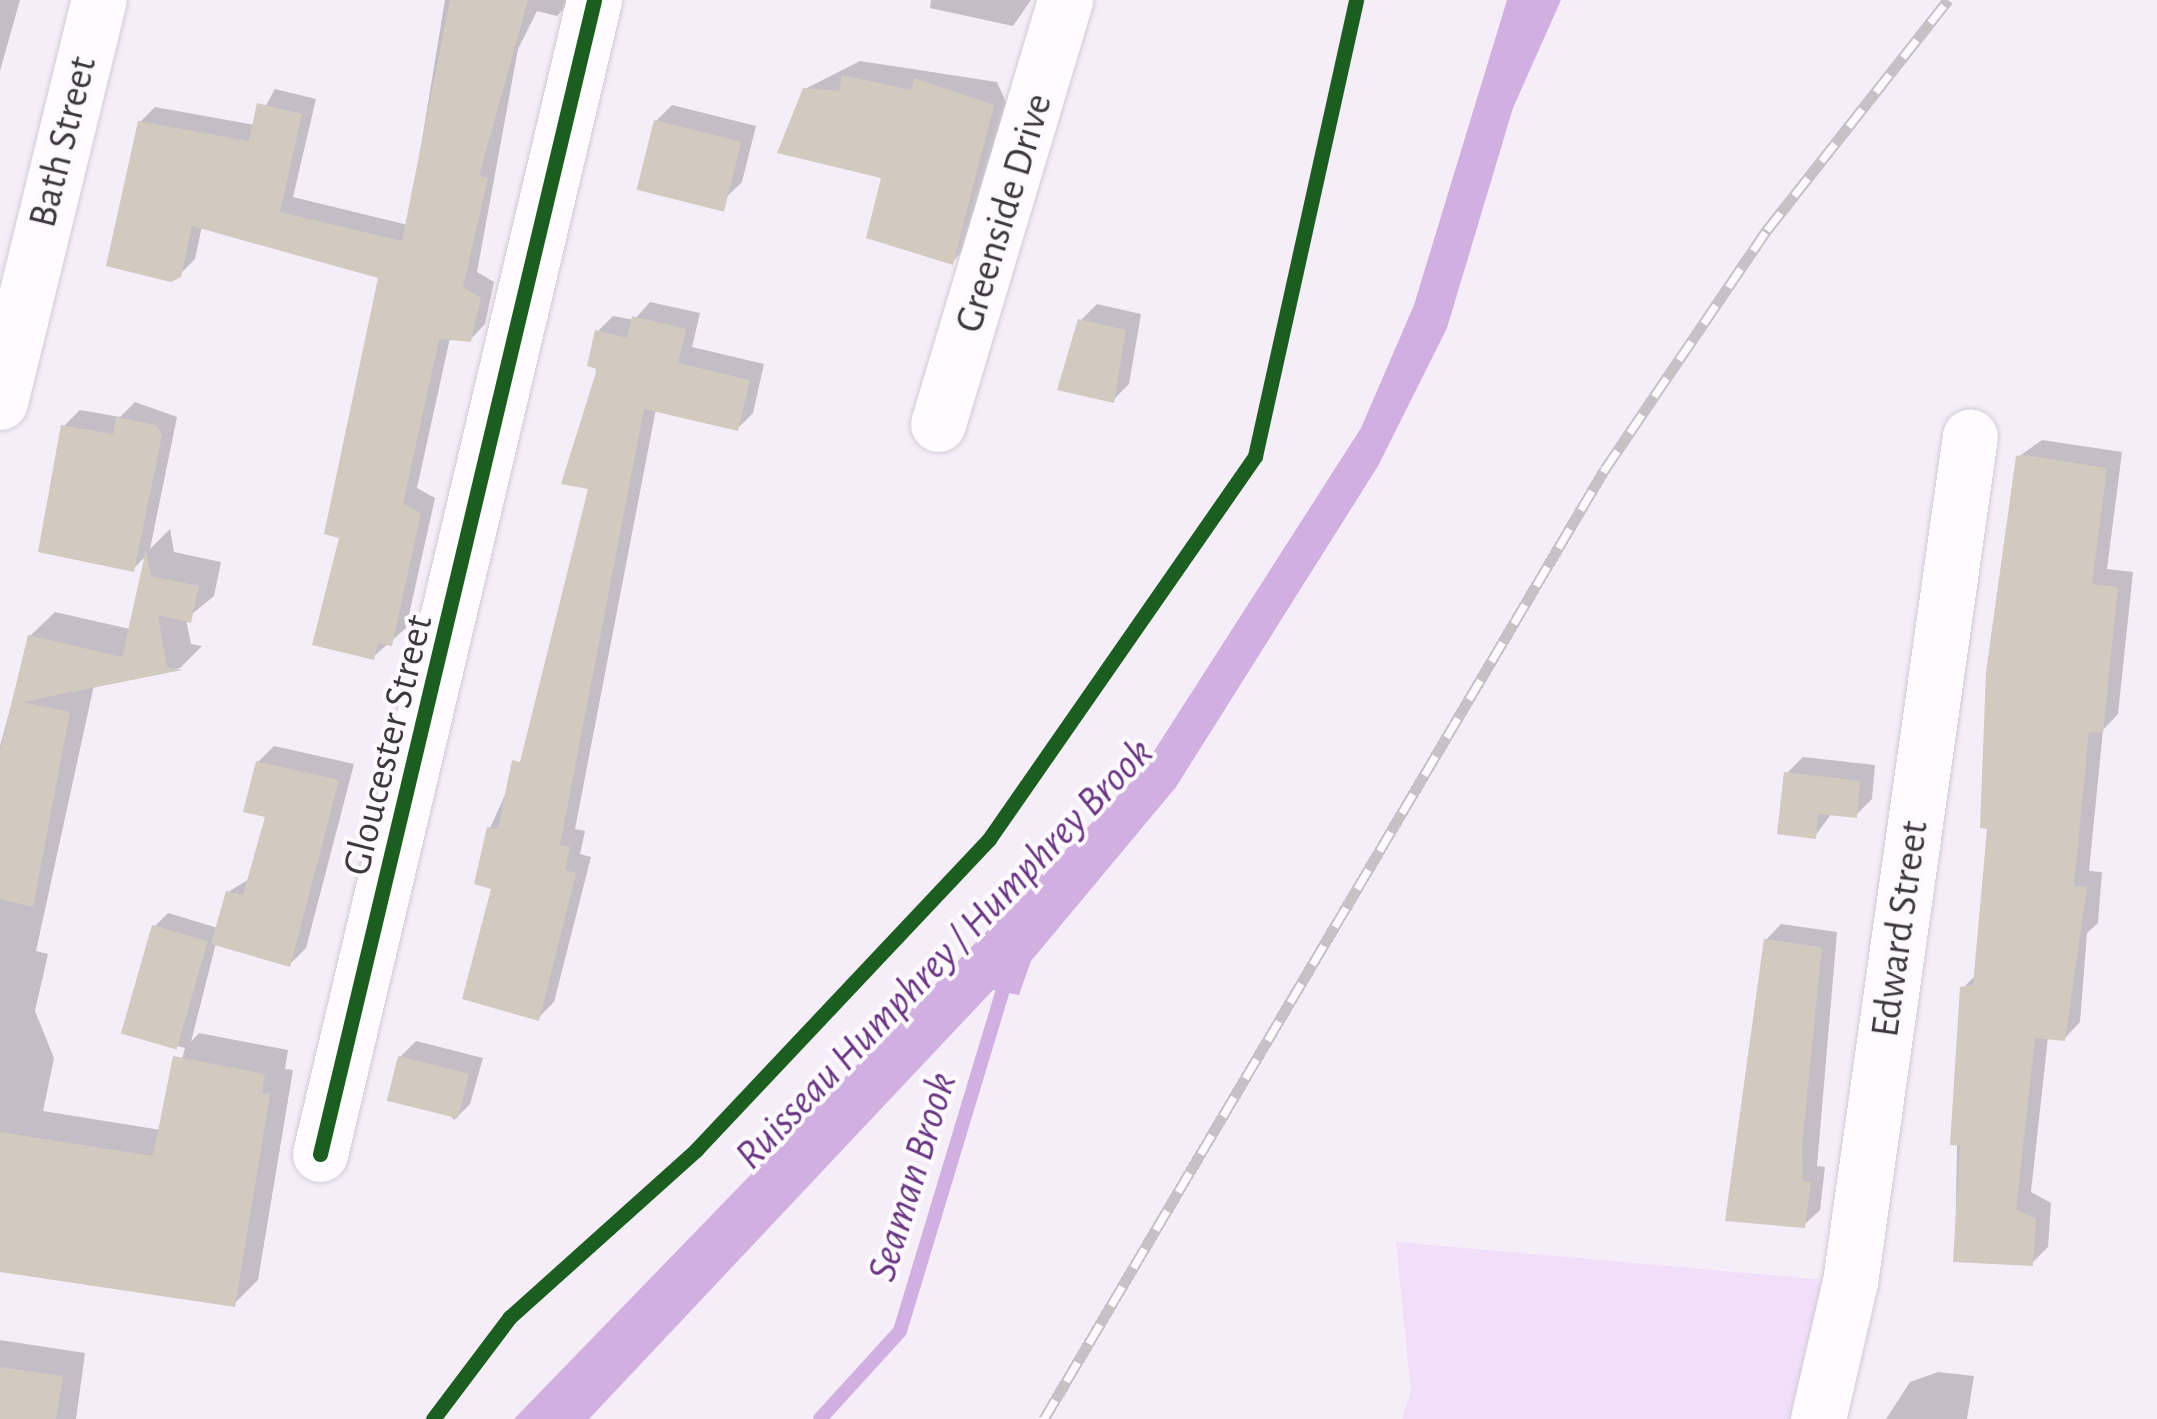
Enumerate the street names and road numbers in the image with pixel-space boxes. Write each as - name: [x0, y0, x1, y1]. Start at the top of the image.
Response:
- street label: Bath Street: [19, 52, 107, 232]
- street label: Greenside Drive: [945, 88, 1063, 338]
- street label: Gloucester Street: [332, 610, 444, 880]
- street label: Edward Street: [1861, 818, 1939, 1040]

